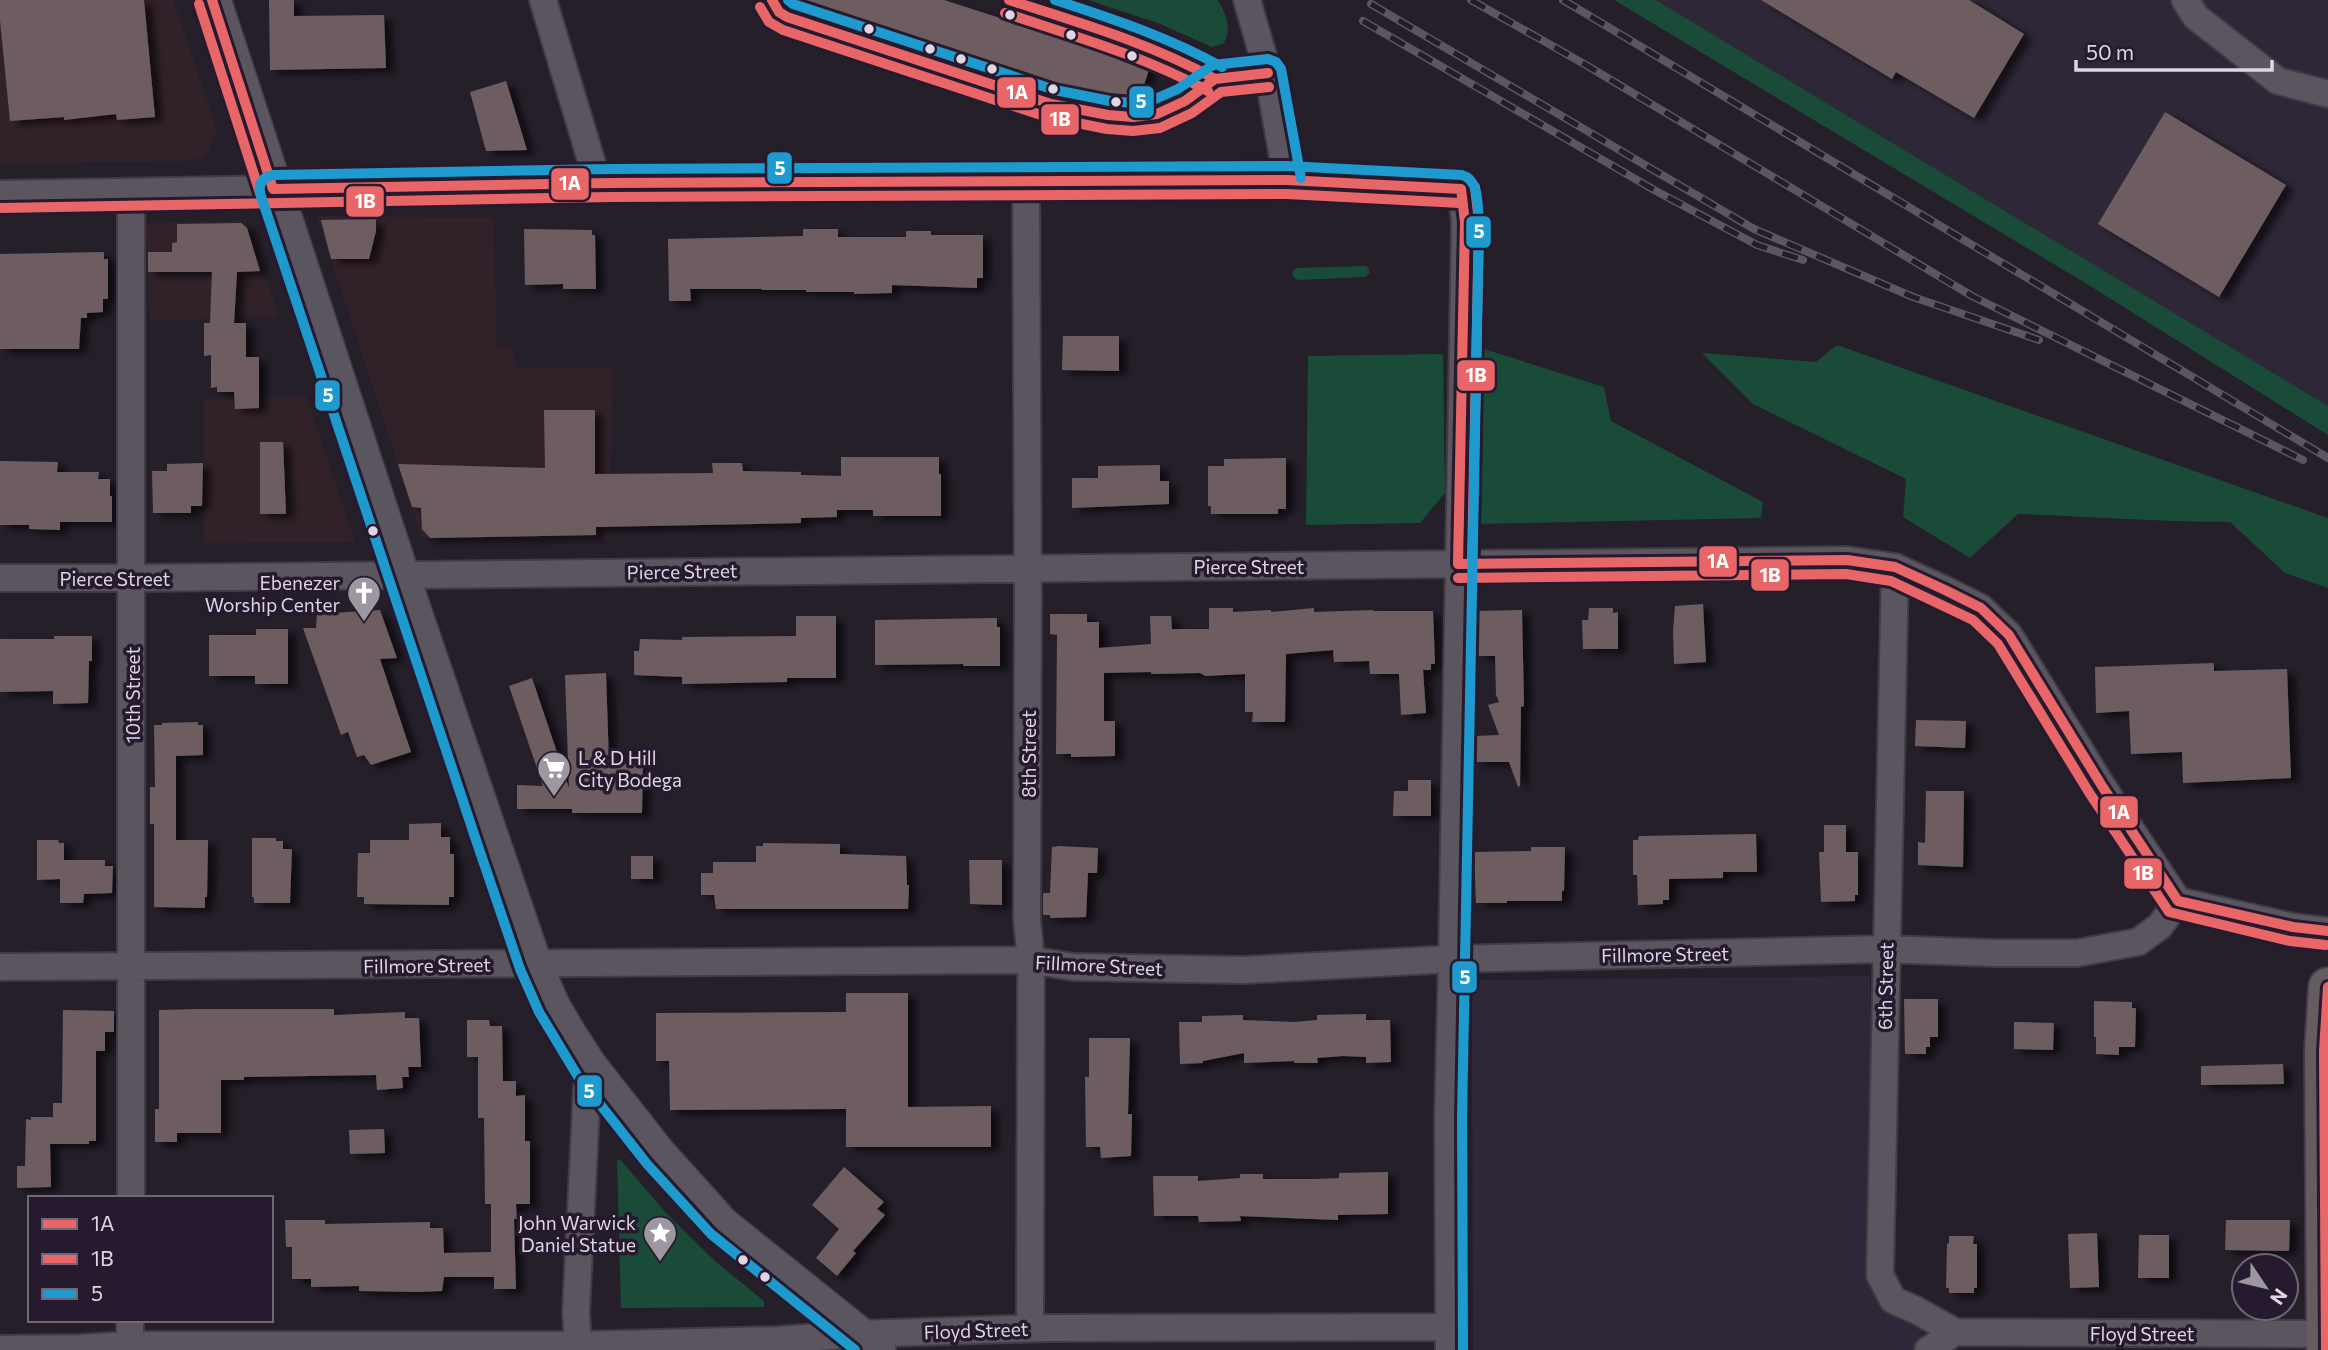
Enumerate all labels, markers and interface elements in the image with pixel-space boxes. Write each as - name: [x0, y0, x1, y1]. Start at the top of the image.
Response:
- unlabelled marker: [1003, 8, 1017, 22]
- unlabelled marker: [862, 22, 876, 36]
- unlabelled marker: [1064, 28, 1078, 42]
- scale bar: [2076, 28, 2272, 72]
- text: 50 m: [2086, 39, 2134, 64]
- unlabelled marker: [923, 42, 937, 56]
- unlabelled marker: [1125, 49, 1139, 63]
- unlabelled marker: [954, 52, 968, 66]
- unlabelled marker: [985, 62, 999, 76]
- line badge: 1A: [996, 76, 1037, 109]
- text: 1A: [1006, 80, 1028, 103]
- unlabelled marker: [1046, 82, 1060, 96]
- line badge: 5: [1128, 85, 1155, 119]
- text: 5: [1135, 89, 1147, 112]
- unlabelled marker: [1109, 95, 1123, 109]
- line badge: 1B: [1040, 103, 1080, 136]
- text: 1B: [1049, 107, 1071, 130]
- line badge: 5: [766, 151, 793, 185]
- text: 5: [774, 156, 786, 179]
- line badge: 1A: [550, 167, 590, 201]
- text: 1A: [559, 171, 581, 194]
- line badge: 1B: [345, 185, 385, 218]
- text: 1B: [354, 189, 376, 212]
- line badge: 5: [1465, 215, 1492, 249]
- text: 5: [1473, 219, 1485, 242]
- line badge: 1B: [1456, 359, 1496, 392]
- text: 1B: [1465, 363, 1487, 386]
- line badge: 5: [314, 379, 341, 412]
- text: 5: [322, 383, 334, 406]
- unlabelled marker: [366, 524, 380, 538]
- line badge: 1A: [1698, 545, 1738, 578]
- text: 1A: [1707, 549, 1729, 572]
- street label: Pierce Street: [1194, 555, 1305, 578]
- line badge: 1B: [1750, 558, 1790, 592]
- street label: Pierce Street: [626, 559, 738, 583]
- text: 1B: [1759, 563, 1781, 586]
- street label: Pierce Street: [60, 567, 171, 590]
- place label: Ebenezer Worship Center: [205, 571, 340, 616]
- church icon: Ebenezer Worship Center: [345, 574, 383, 623]
- street label: 10th Street: [121, 647, 144, 743]
- street label: 8th Street: [1017, 710, 1040, 798]
- place label: L & D Hill City Bodega: [578, 746, 682, 791]
- supermarket icon: L & D Hill City Bodega: [535, 749, 573, 798]
- line badge: 1A: [2099, 795, 2139, 829]
- text: 1A: [2108, 800, 2130, 823]
- line badge: 1B: [2123, 857, 2163, 890]
- text: 1B: [2132, 861, 2154, 884]
- street label: Fillmore Street: [1601, 941, 1729, 967]
- street label: 6th Street: [1873, 942, 1897, 1030]
- street label: Fillmore Street: [1034, 950, 1164, 980]
- street label: Fillmore Street: [363, 952, 491, 978]
- line badge: 5: [1451, 960, 1478, 994]
- text: 5: [1459, 965, 1471, 988]
- line badge: 5: [576, 1074, 603, 1108]
- text: 5: [583, 1079, 595, 1102]
- legend: [28, 1196, 273, 1322]
- text: 1A: [91, 1210, 114, 1235]
- place label: John Warwick Daniel Statue: [518, 1211, 636, 1256]
- place icon: John Warwick Daniel Statue: [641, 1214, 679, 1263]
- text: 1B: [91, 1245, 114, 1270]
- north arrow: [2230, 1252, 2300, 1322]
- unlabelled marker: [736, 1253, 750, 1267]
- unlabelled marker: [758, 1270, 772, 1284]
- text: 5: [91, 1280, 103, 1305]
- text: N: [2266, 1285, 2293, 1309]
- street label: Floyd Street: [923, 1317, 1029, 1343]
- street label: Floyd Street: [2090, 1322, 2195, 1345]

